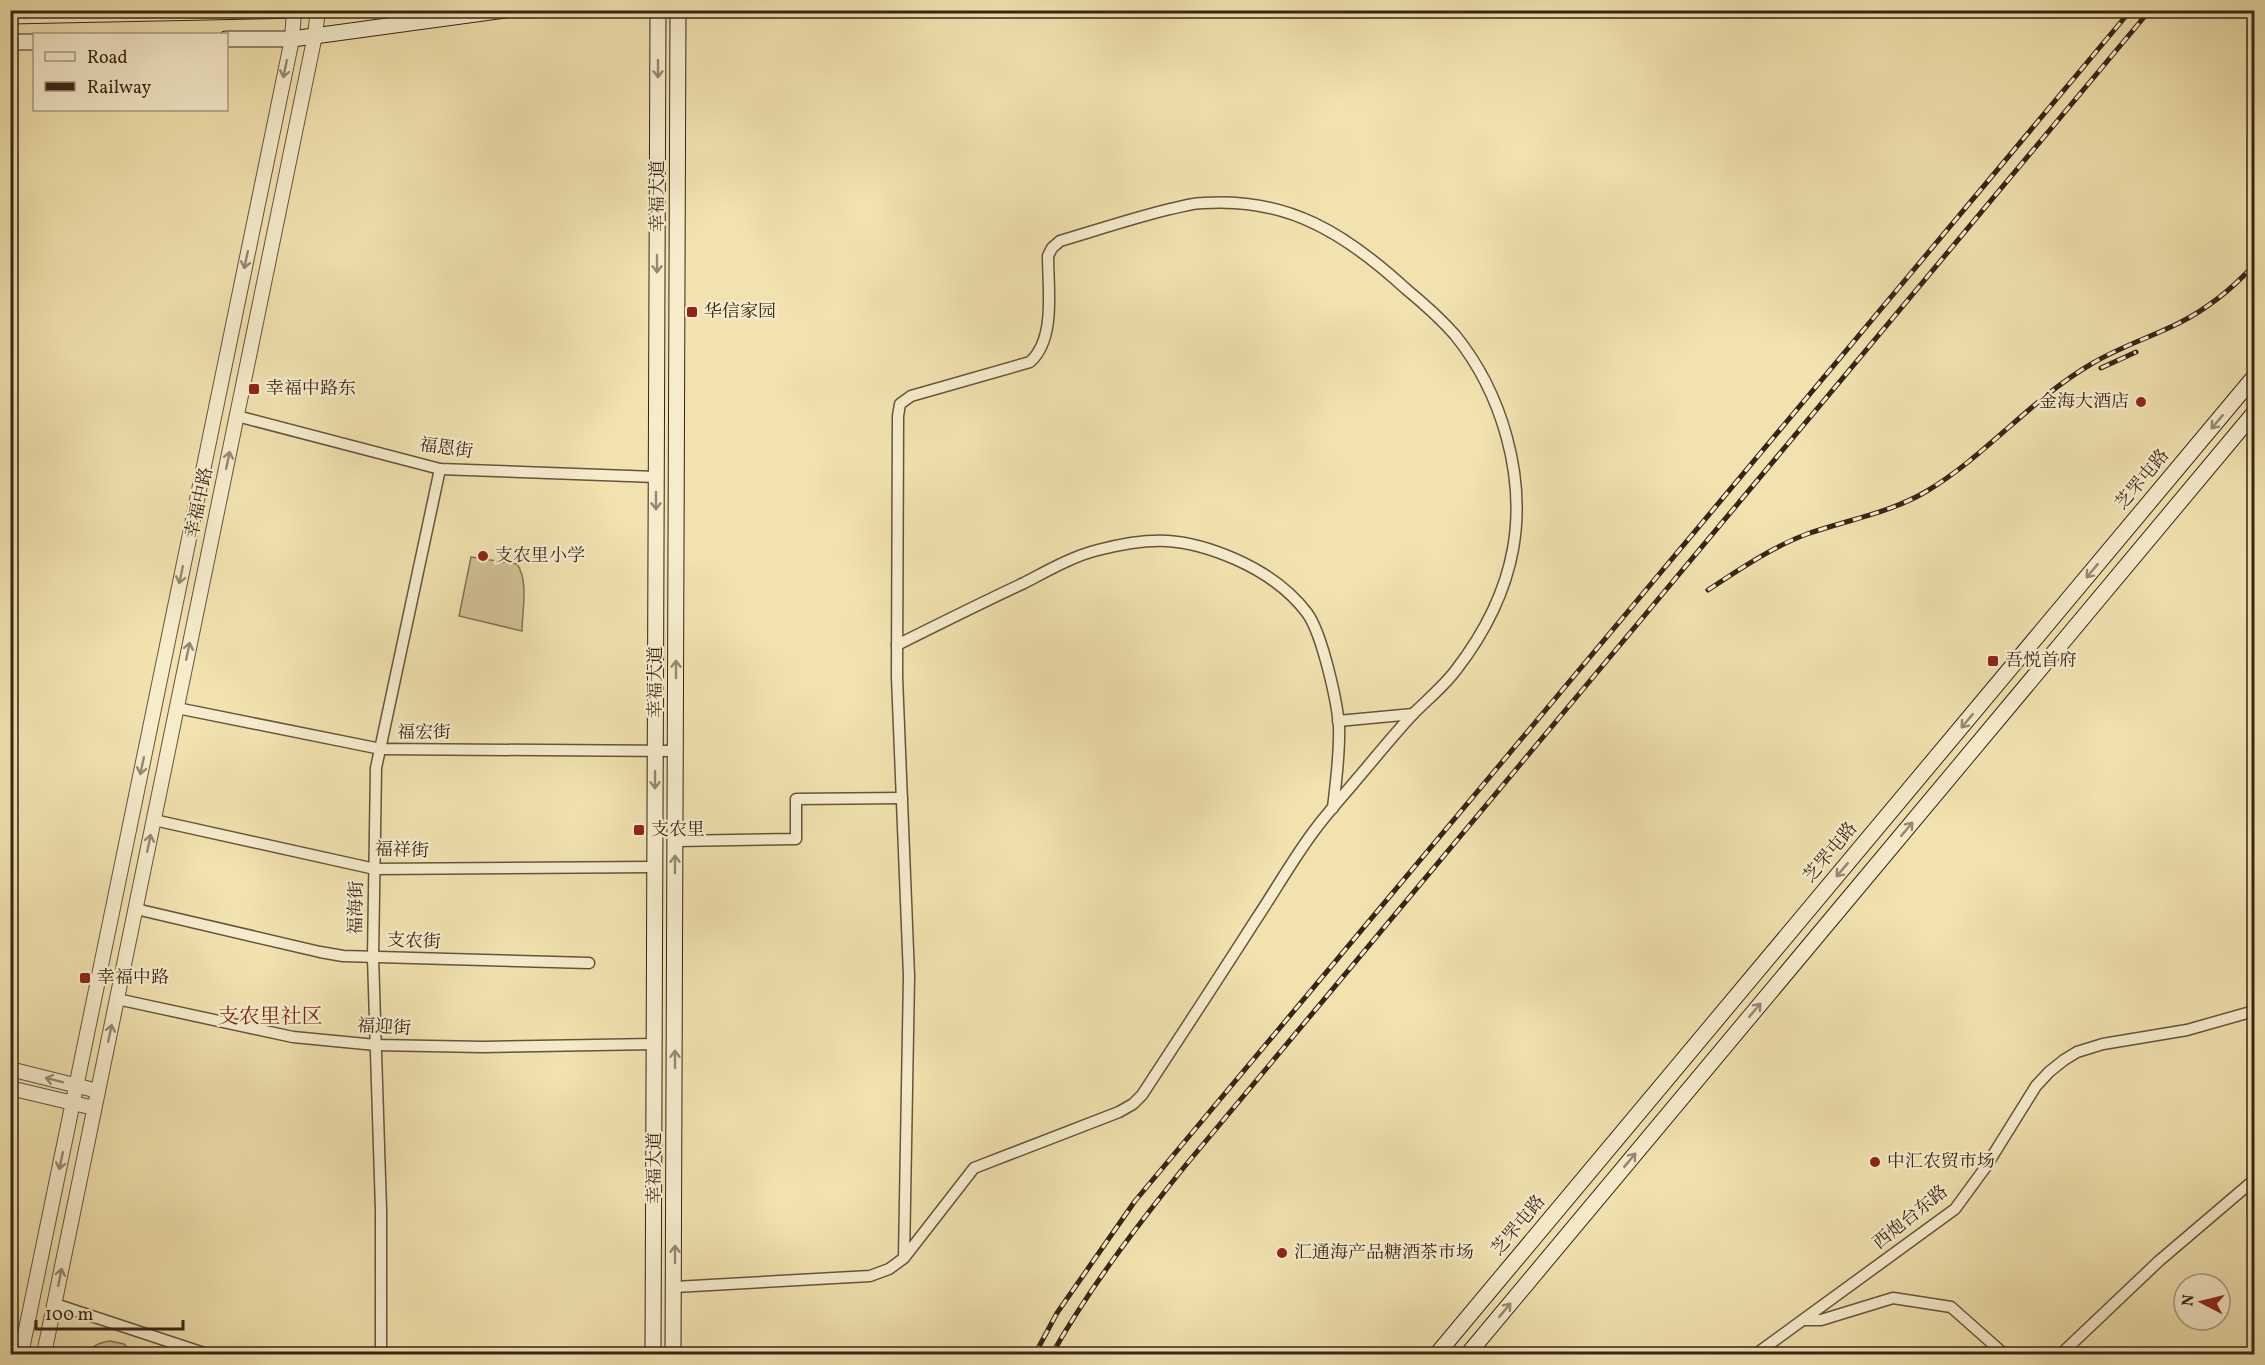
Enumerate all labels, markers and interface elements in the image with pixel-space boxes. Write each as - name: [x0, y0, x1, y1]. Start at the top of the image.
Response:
- legend: [33, 33, 228, 111]
- text: Road: [87, 46, 128, 71]
- one-way arrow: [652, 58, 664, 78]
- one-way arrow: [279, 59, 290, 79]
- text: Railway: [87, 76, 151, 101]
- street label: 幸福大道: [646, 160, 671, 232]
- one-way arrow: [240, 250, 251, 270]
- one-way arrow: [651, 253, 663, 273]
- place label: 华信家园: [704, 300, 776, 325]
- marker: 华信家园: [685, 305, 699, 319]
- place label: 幸福中路东: [266, 377, 356, 402]
- marker: 幸福中路东: [247, 382, 261, 396]
- place label: 金海大酒店: [2039, 390, 2129, 415]
- marker: 金海大酒店: [2134, 395, 2148, 409]
- one-way arrow: [2211, 413, 2224, 429]
- street label: 福恩街: [418, 433, 474, 465]
- street label: 芝罘屯路: [2110, 444, 2176, 516]
- one-way arrow: [222, 451, 234, 470]
- street label: 幸福中路: [180, 465, 220, 541]
- one-way arrow: [650, 490, 662, 510]
- place label: 支农里小学: [495, 544, 585, 569]
- marker: 支农里小学: [476, 549, 490, 563]
- one-way arrow: [2085, 563, 2099, 578]
- one-way arrow: [175, 565, 187, 584]
- one-way arrow: [183, 642, 195, 661]
- street label: 幸福大道: [644, 646, 669, 718]
- place label: 吾悦首府: [2005, 649, 2077, 674]
- marker: 吾悦首府: [1986, 654, 2000, 668]
- one-way arrow: [670, 660, 682, 680]
- one-way arrow: [1960, 713, 1974, 728]
- street label: 福宏街: [397, 721, 451, 746]
- one-way arrow: [136, 756, 147, 775]
- one-way arrow: [649, 769, 661, 789]
- street label: 芝罘屯路: [1798, 817, 1864, 889]
- place label: 支农里: [651, 818, 705, 843]
- one-way arrow: [1900, 821, 1913, 837]
- marker: 支农里: [632, 823, 646, 837]
- one-way arrow: [144, 833, 156, 852]
- street label: 福祥街: [375, 838, 429, 864]
- one-way arrow: [669, 855, 681, 875]
- one-way arrow: [1835, 862, 1849, 877]
- street label: 福海街: [344, 881, 370, 935]
- street label: 支农街: [387, 929, 441, 955]
- place label: 幸福中路: [97, 966, 169, 991]
- marker: 幸福中路: [78, 971, 92, 985]
- district label: 支农里社区: [218, 1003, 323, 1032]
- one-way arrow: [1748, 1003, 1762, 1018]
- street label: 福迎街: [356, 1014, 412, 1042]
- one-way arrow: [104, 1024, 116, 1043]
- one-way arrow: [669, 1050, 681, 1070]
- one-way arrow: [45, 1073, 64, 1085]
- street label: 幸福大道: [643, 1132, 668, 1204]
- one-way arrow: [55, 1150, 66, 1170]
- place label: 中汇农贸市场: [1887, 1150, 1995, 1175]
- one-way arrow: [1623, 1153, 1637, 1168]
- marker: 中汇农贸市场: [1868, 1155, 1882, 1169]
- street label: 西炮台东路: [1868, 1180, 1954, 1256]
- street label: 芝罘屯路: [1486, 1190, 1552, 1262]
- place label: 汇通海产品糖酒茶市场: [1294, 1241, 1474, 1266]
- one-way arrow: [669, 1245, 681, 1265]
- marker: 汇通海产品糖酒茶市场: [1275, 1246, 1289, 1260]
- one-way arrow: [55, 1267, 66, 1287]
- north arrow: [2172, 1272, 2232, 1332]
- scale bar: [36, 1293, 183, 1331]
- text: N: [2177, 1293, 2201, 1308]
- text: 100 m: [45, 1303, 94, 1328]
- one-way arrow: [1498, 1303, 1512, 1318]

